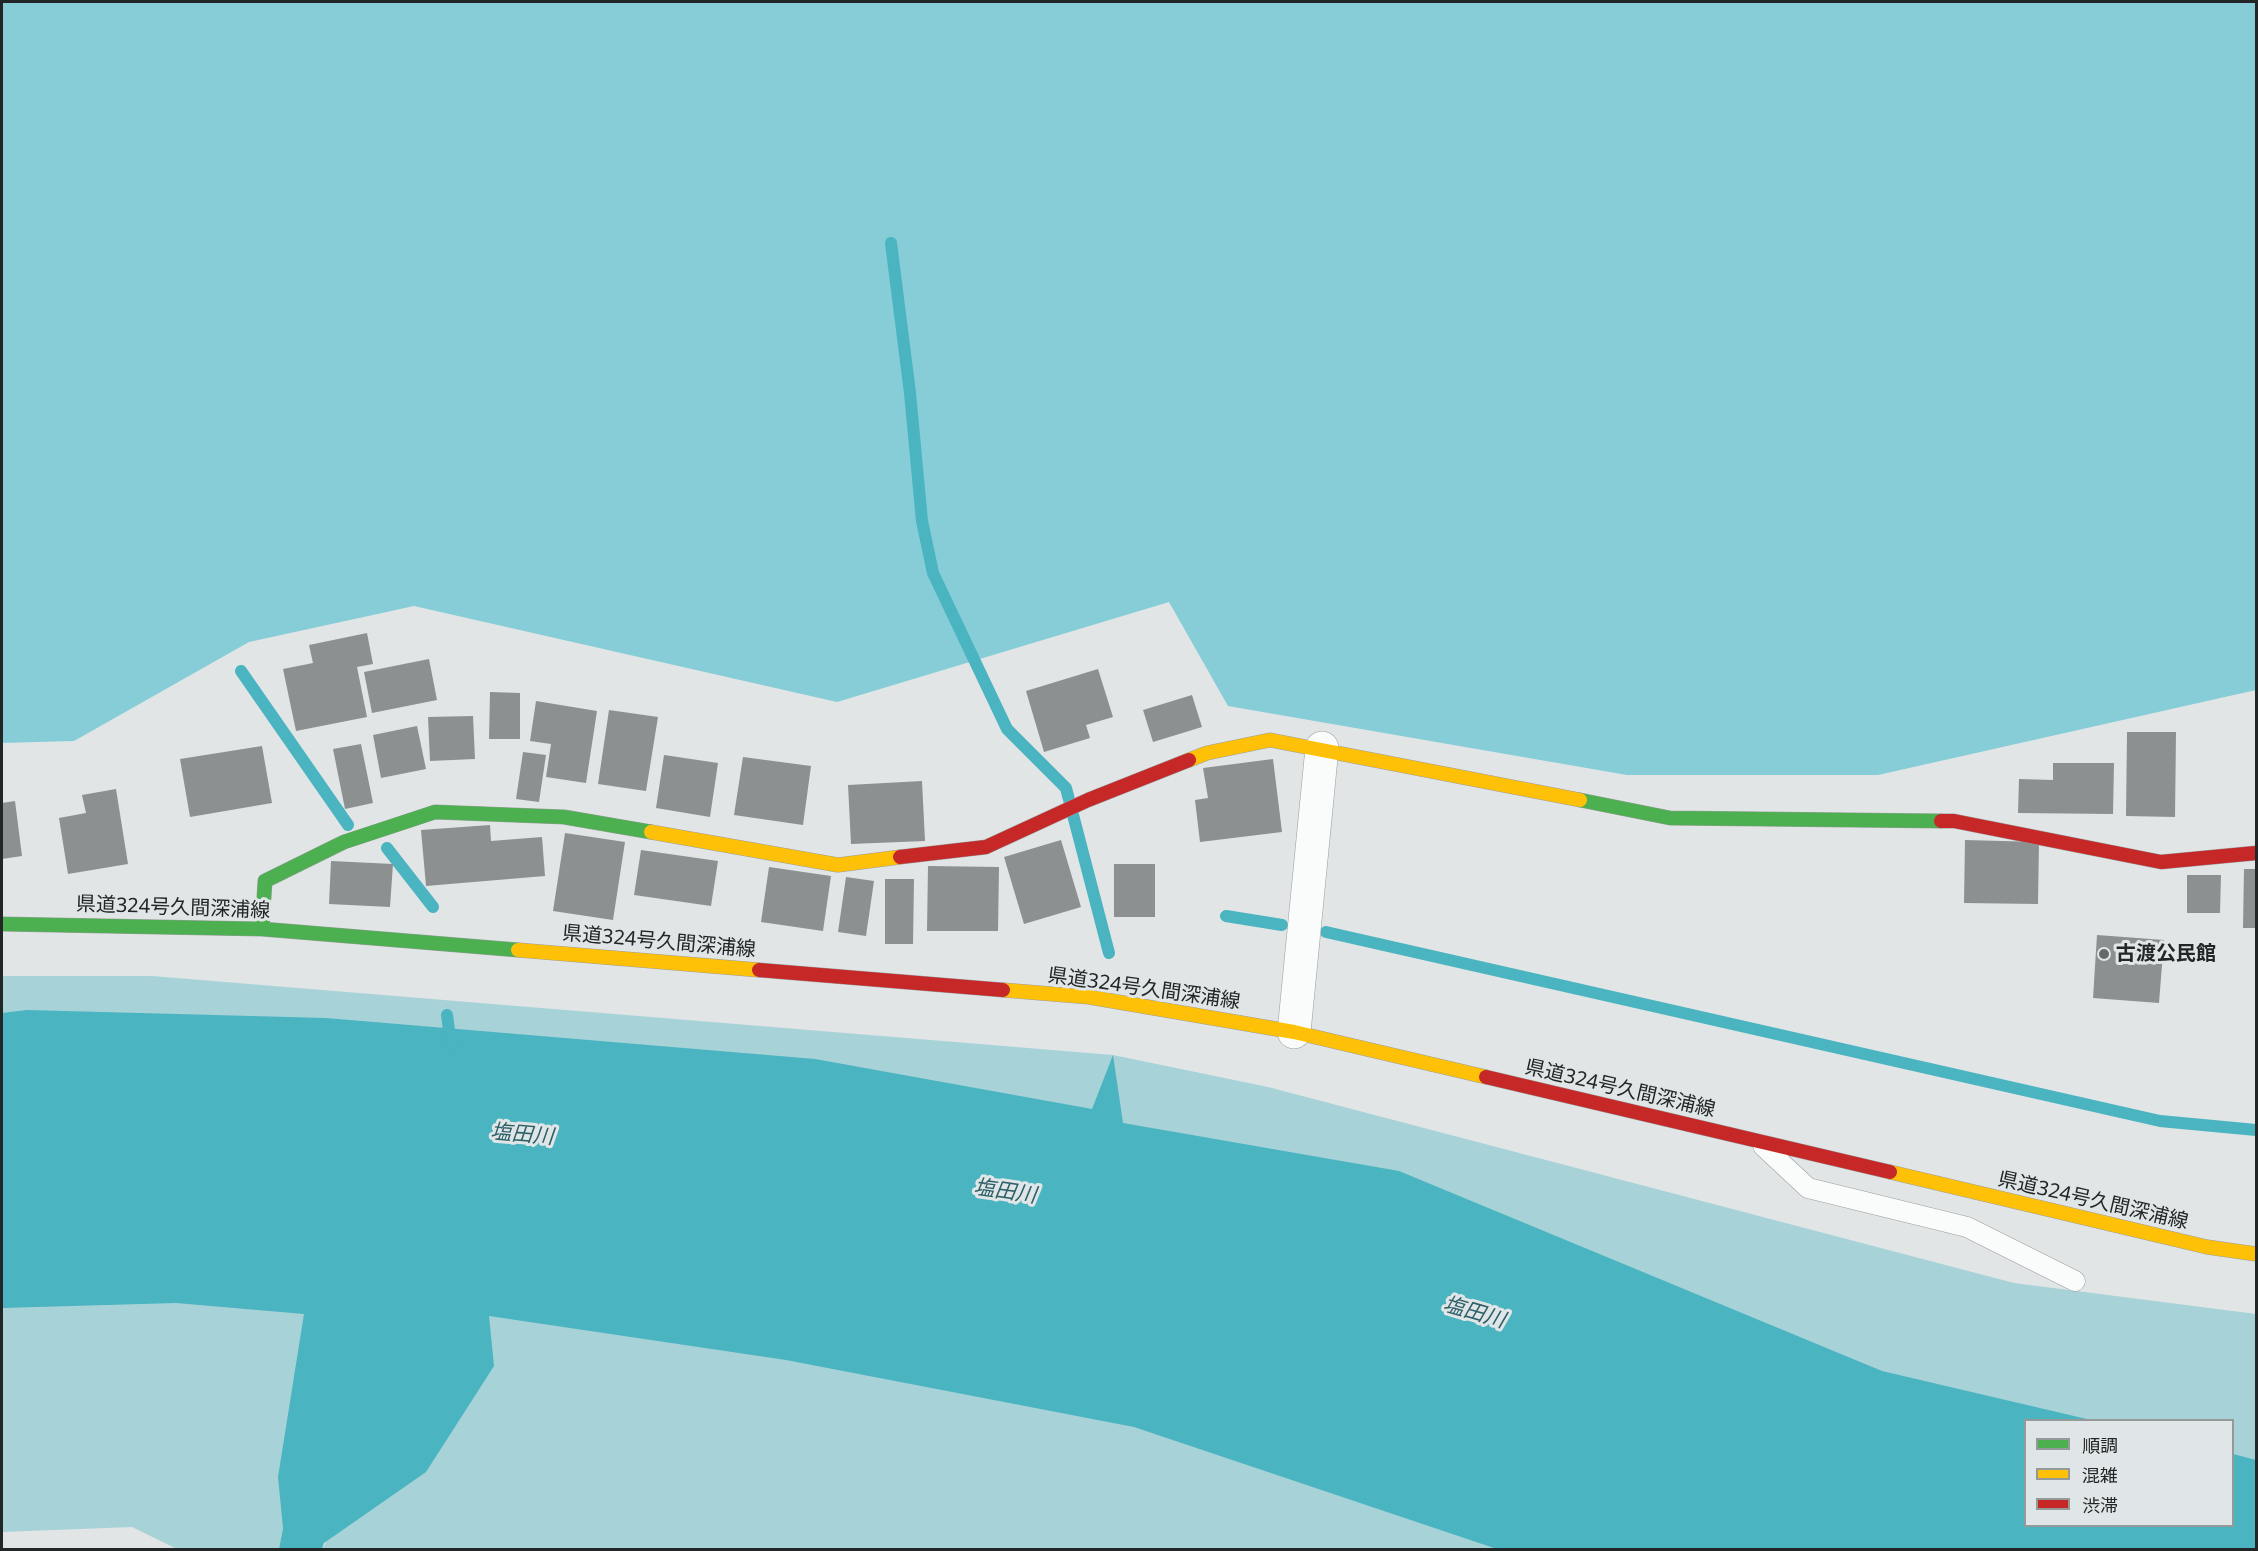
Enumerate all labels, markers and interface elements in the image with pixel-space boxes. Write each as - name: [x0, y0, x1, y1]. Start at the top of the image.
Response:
- street label: 県道324号久間深浦線: [75, 893, 271, 923]
- street label: 県道324号久間深浦線: [561, 922, 757, 962]
- place label: 古渡公民館: [2116, 942, 2216, 966]
- marker: 古渡公民館: [2097, 947, 2111, 961]
- street label: 県道324号久間深浦線: [1046, 964, 1242, 1014]
- street label: 県道324号久間深浦線: [1523, 1055, 1717, 1123]
- water label: 塩田川: [490, 1120, 554, 1150]
- street label: 県道324号久間深浦線: [1996, 1167, 2190, 1235]
- water label: 塩田川: [972, 1175, 1038, 1209]
- water label: 塩田川: [1440, 1292, 1508, 1334]
- legend: [2024, 1419, 2234, 1527]
- text: 順調: [2082, 1433, 2118, 1457]
- text: 混雑: [2082, 1463, 2118, 1487]
- text: 渋滞: [2082, 1493, 2118, 1517]

